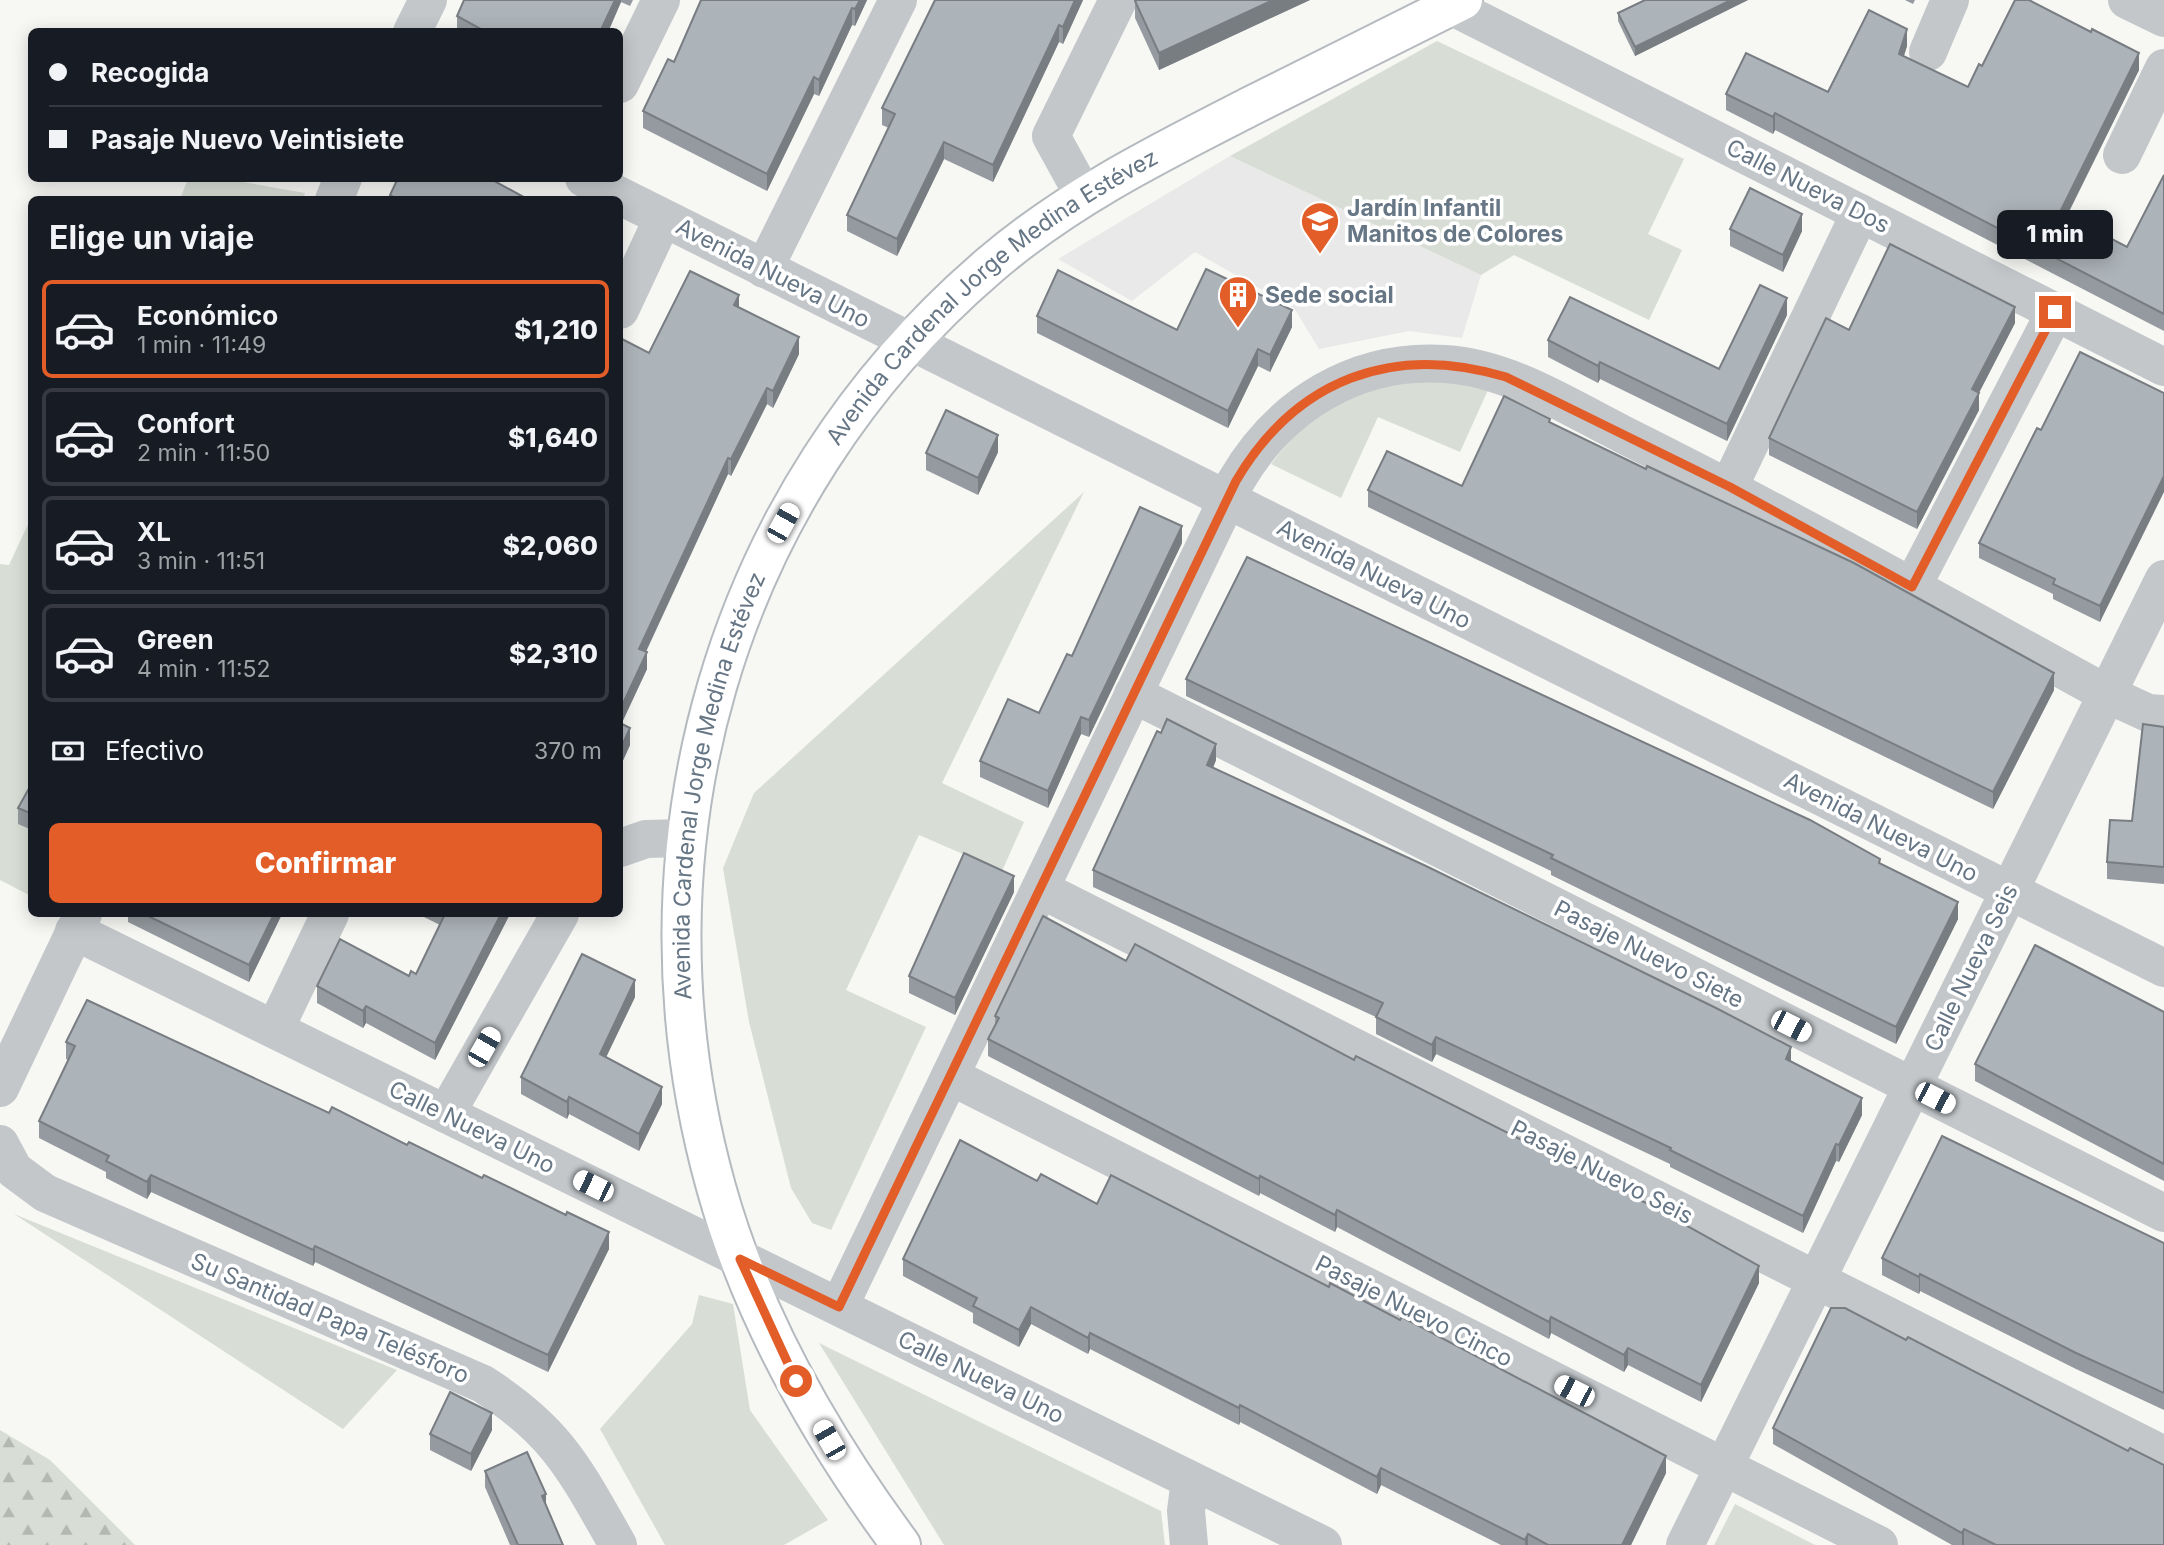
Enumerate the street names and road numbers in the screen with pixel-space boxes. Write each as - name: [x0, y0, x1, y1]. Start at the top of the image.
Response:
- street label: Calle Nueva Dos: [1722, 133, 1894, 239]
- street label: Avenida Cardenal Jorge Medina Estévez: [820, 143, 1163, 450]
- street label: Avenida Nueva Uno: [672, 212, 874, 334]
- street label: Avenida Nueva Uno: [1273, 513, 1475, 635]
- street label: Avenida Cardenal Jorge Medina Estévez: [667, 568, 771, 1001]
- street label: Avenida Nueva Uno: [1780, 766, 1982, 888]
- street label: Calle Nueva Seis: [1918, 880, 2024, 1056]
- street label: Pasaje Nuevo Siete: [1549, 894, 1749, 1014]
- street label: Calle Nueva Uno: [384, 1075, 560, 1179]
- street label: Pasaje Nuevo Seis: [1506, 1114, 1698, 1230]
- street label: Su Santidad Papa Telésforo: [187, 1247, 473, 1389]
- street label: Pasaje Nuevo Cinco: [1311, 1249, 1517, 1373]
- street label: Calle Nueva Uno: [893, 1325, 1069, 1429]

